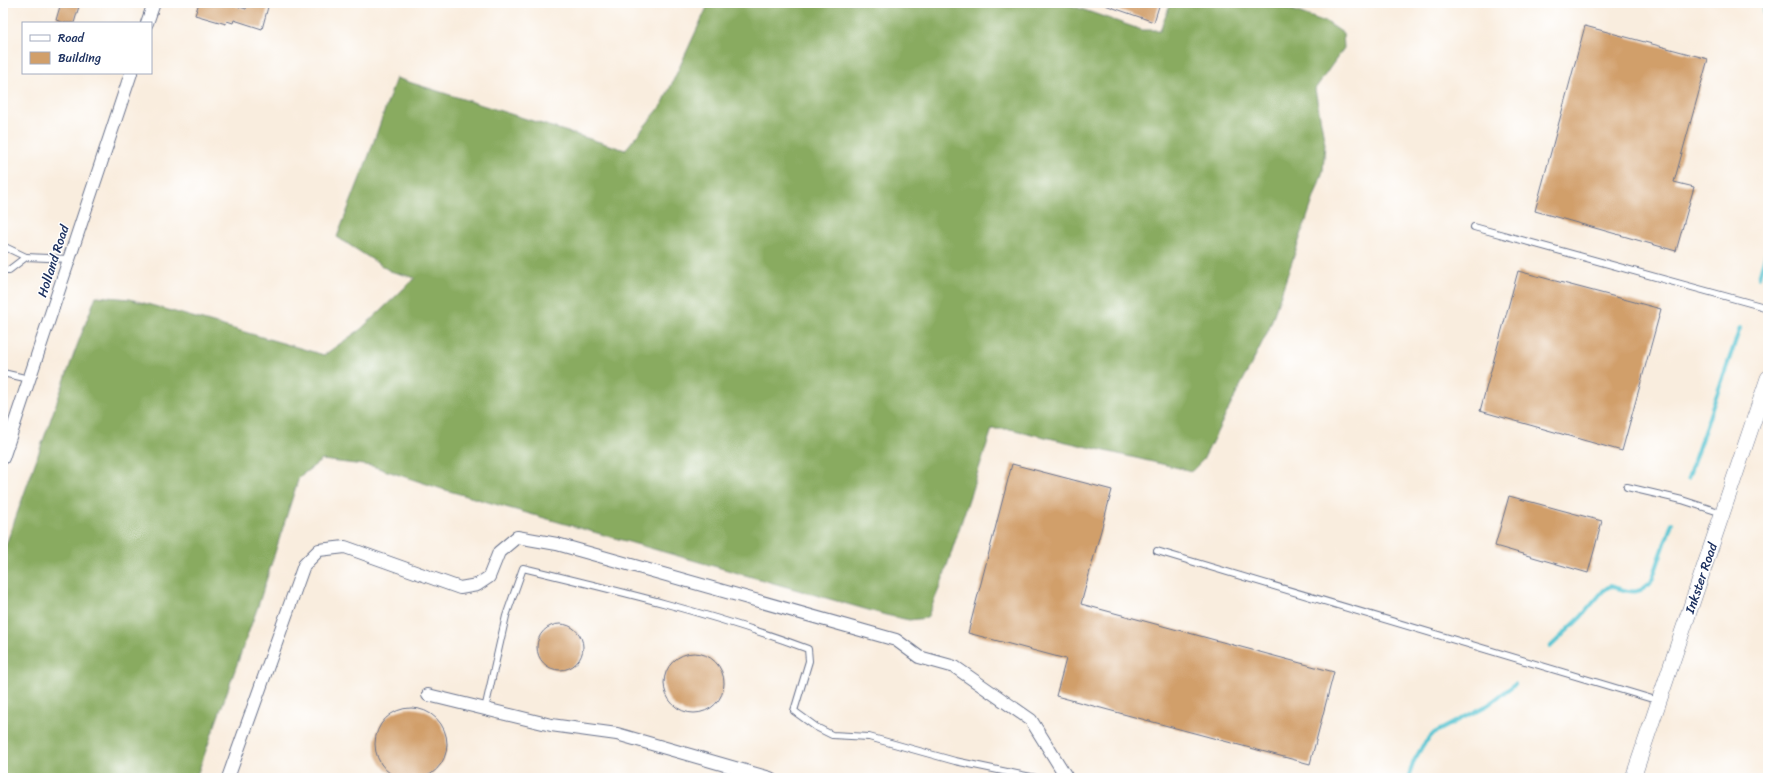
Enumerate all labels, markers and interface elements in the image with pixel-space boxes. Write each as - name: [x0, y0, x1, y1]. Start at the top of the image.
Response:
- legend: [22, 22, 152, 74]
- text: Road: [58, 27, 85, 49]
- text: Building: [58, 47, 101, 69]
- street label: Holland Road: [31, 221, 76, 300]
- street label: Inkster Road: [1678, 539, 1724, 617]

